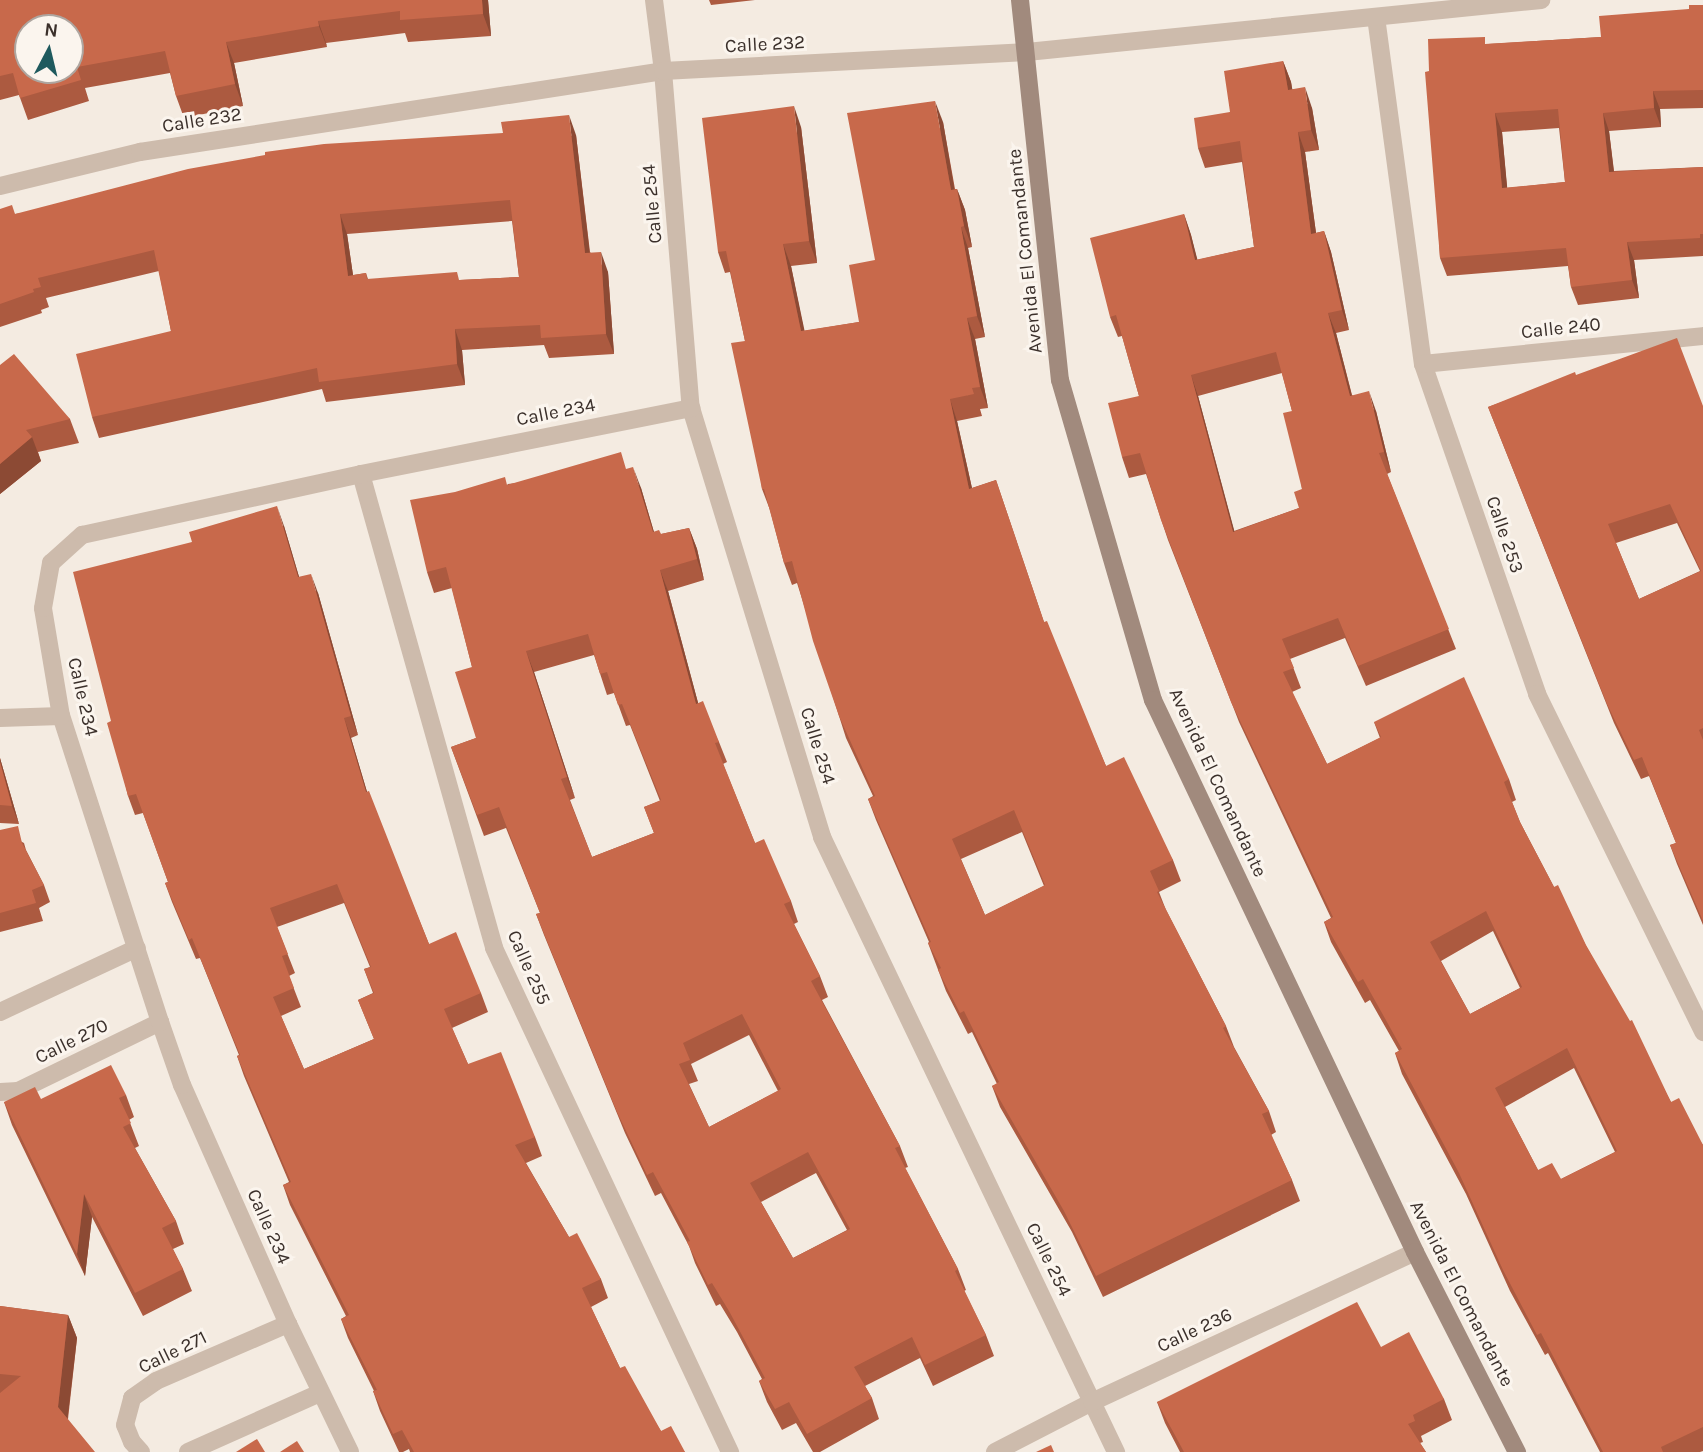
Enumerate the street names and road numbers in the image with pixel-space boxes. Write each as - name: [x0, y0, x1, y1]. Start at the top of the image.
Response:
- street label: Calle 232: [724, 32, 806, 58]
- street label: Calle 232: [161, 103, 243, 139]
- street label: Avenida El Comandante: [1004, 148, 1048, 354]
- street label: Calle 254: [638, 163, 668, 245]
- street label: Calle 240: [1520, 313, 1602, 345]
- street label: Calle 234: [515, 394, 597, 432]
- street label: Calle 253: [1480, 493, 1528, 577]
- street label: Calle 234: [62, 656, 102, 738]
- street label: Avenida El Comandante: [1163, 685, 1271, 881]
- street label: Calle 254: [794, 705, 840, 787]
- street label: Calle 255: [501, 927, 555, 1009]
- street label: Calle 270: [32, 1015, 112, 1069]
- street label: Calle 234: [241, 1186, 295, 1268]
- street label: Avenida El Comandante: [1404, 1197, 1518, 1391]
- street label: Calle 254: [1020, 1219, 1076, 1301]
- street label: Calle 236: [1154, 1304, 1236, 1358]
- street label: Calle 271: [135, 1327, 211, 1379]

